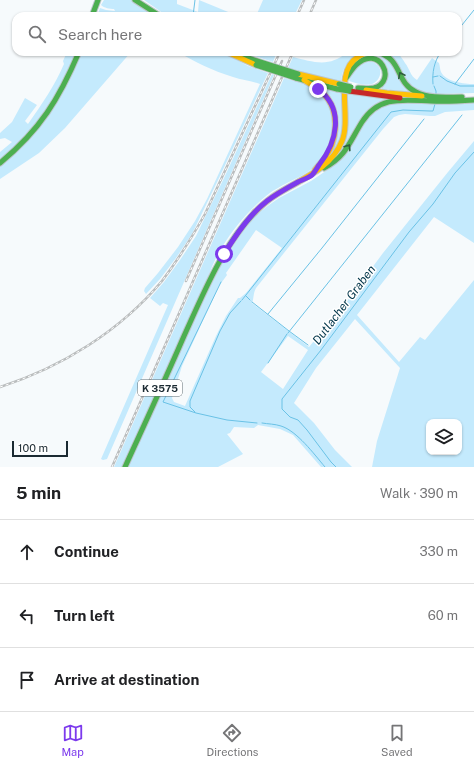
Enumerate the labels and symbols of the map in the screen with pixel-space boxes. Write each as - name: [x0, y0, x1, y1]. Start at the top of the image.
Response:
- one-way arrow: [398, 71, 406, 79]
- route end: [309, 80, 327, 98]
- one-way arrow: [343, 144, 351, 151]
- route start: [215, 245, 233, 263]
- water label: Dutlacher Graben: [310, 262, 379, 347]
- road number: K 3575: [138, 380, 182, 396]
- scale bar: [12, 439, 68, 458]

